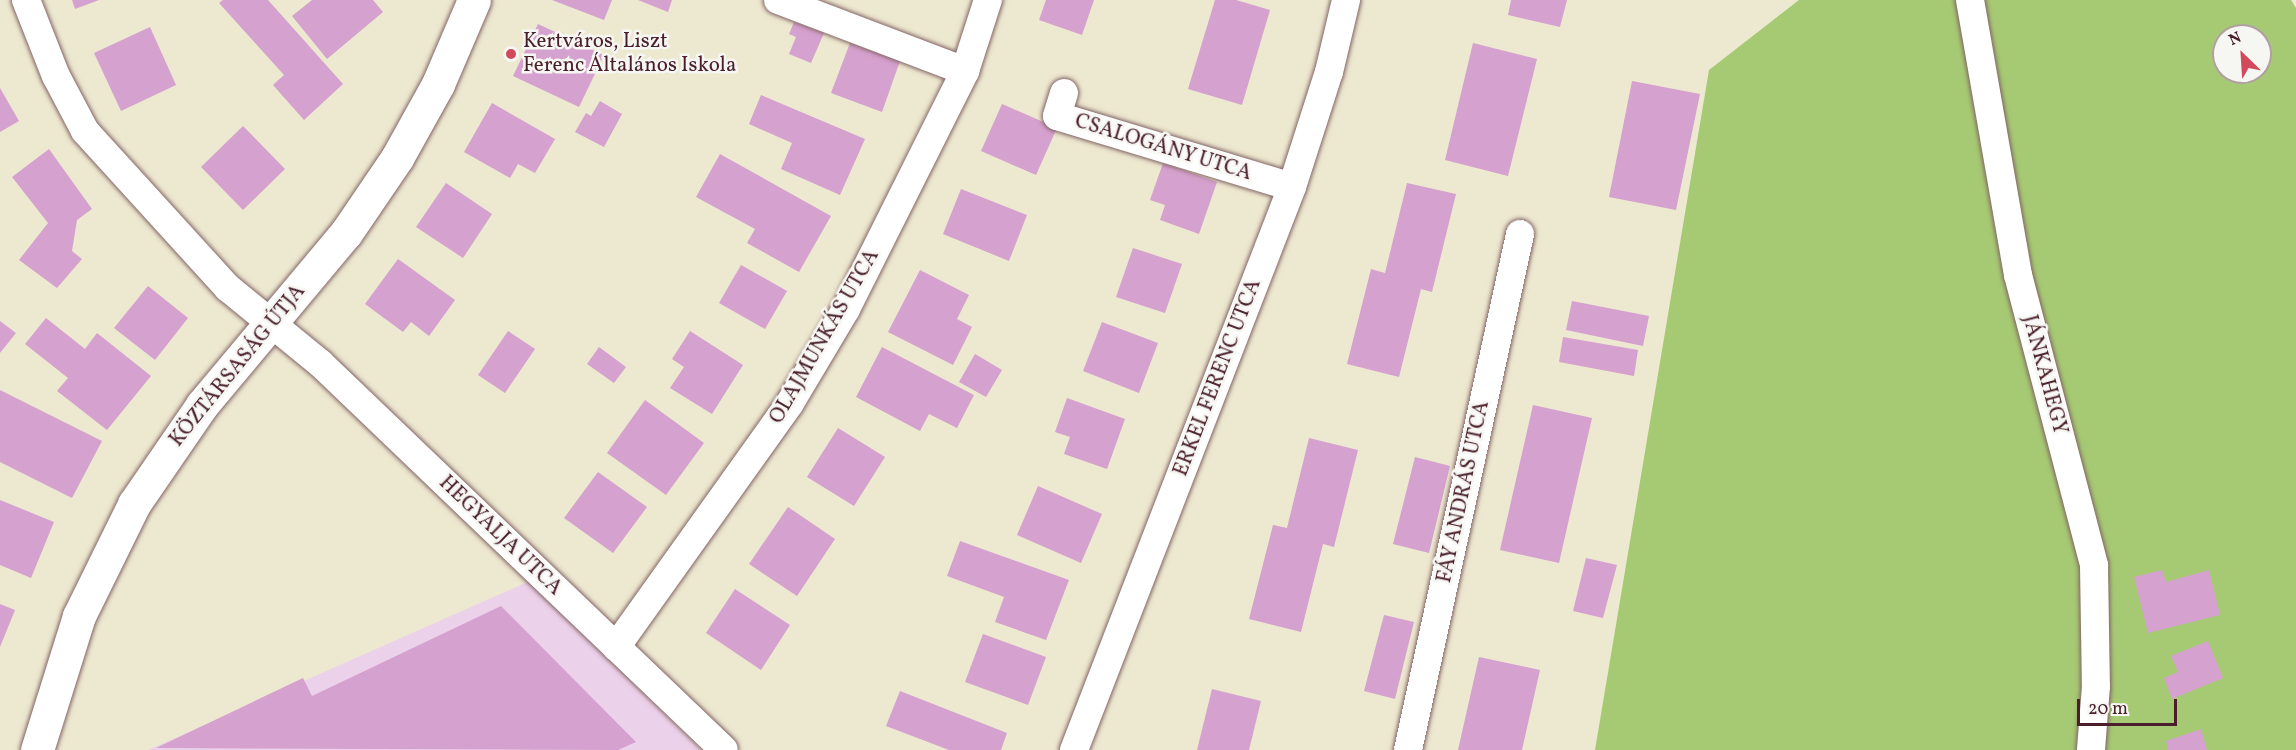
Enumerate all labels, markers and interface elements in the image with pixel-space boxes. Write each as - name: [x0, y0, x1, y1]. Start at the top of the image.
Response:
- north arrow: [2212, 24, 2272, 84]
- text: N: [2225, 27, 2245, 52]
- place label: Kertváros, Liszt Ferenc Általános Iskola: [523, 29, 736, 79]
- marker: Kertváros, Liszt Ferenc Általános Iskola: [504, 47, 518, 61]
- street label: CSALOGÁNY UTCA: [1071, 109, 1255, 187]
- street label: OLAJMUNKÁS UTCA: [765, 245, 885, 429]
- street label: ERKEL FERENC UTCA: [1169, 276, 1267, 480]
- street label: KÖZTÁRSASÁG ÚTJA: [165, 280, 311, 452]
- street label: JÁNKAHEGY: [2016, 312, 2072, 438]
- street label: FÁY ANDRÁS UTCA: [1432, 398, 1496, 586]
- street label: HEGYALJA UTCA: [433, 471, 567, 601]
- scale bar: [2080, 687, 2180, 725]
- text: 20 m: [2088, 697, 2128, 722]

